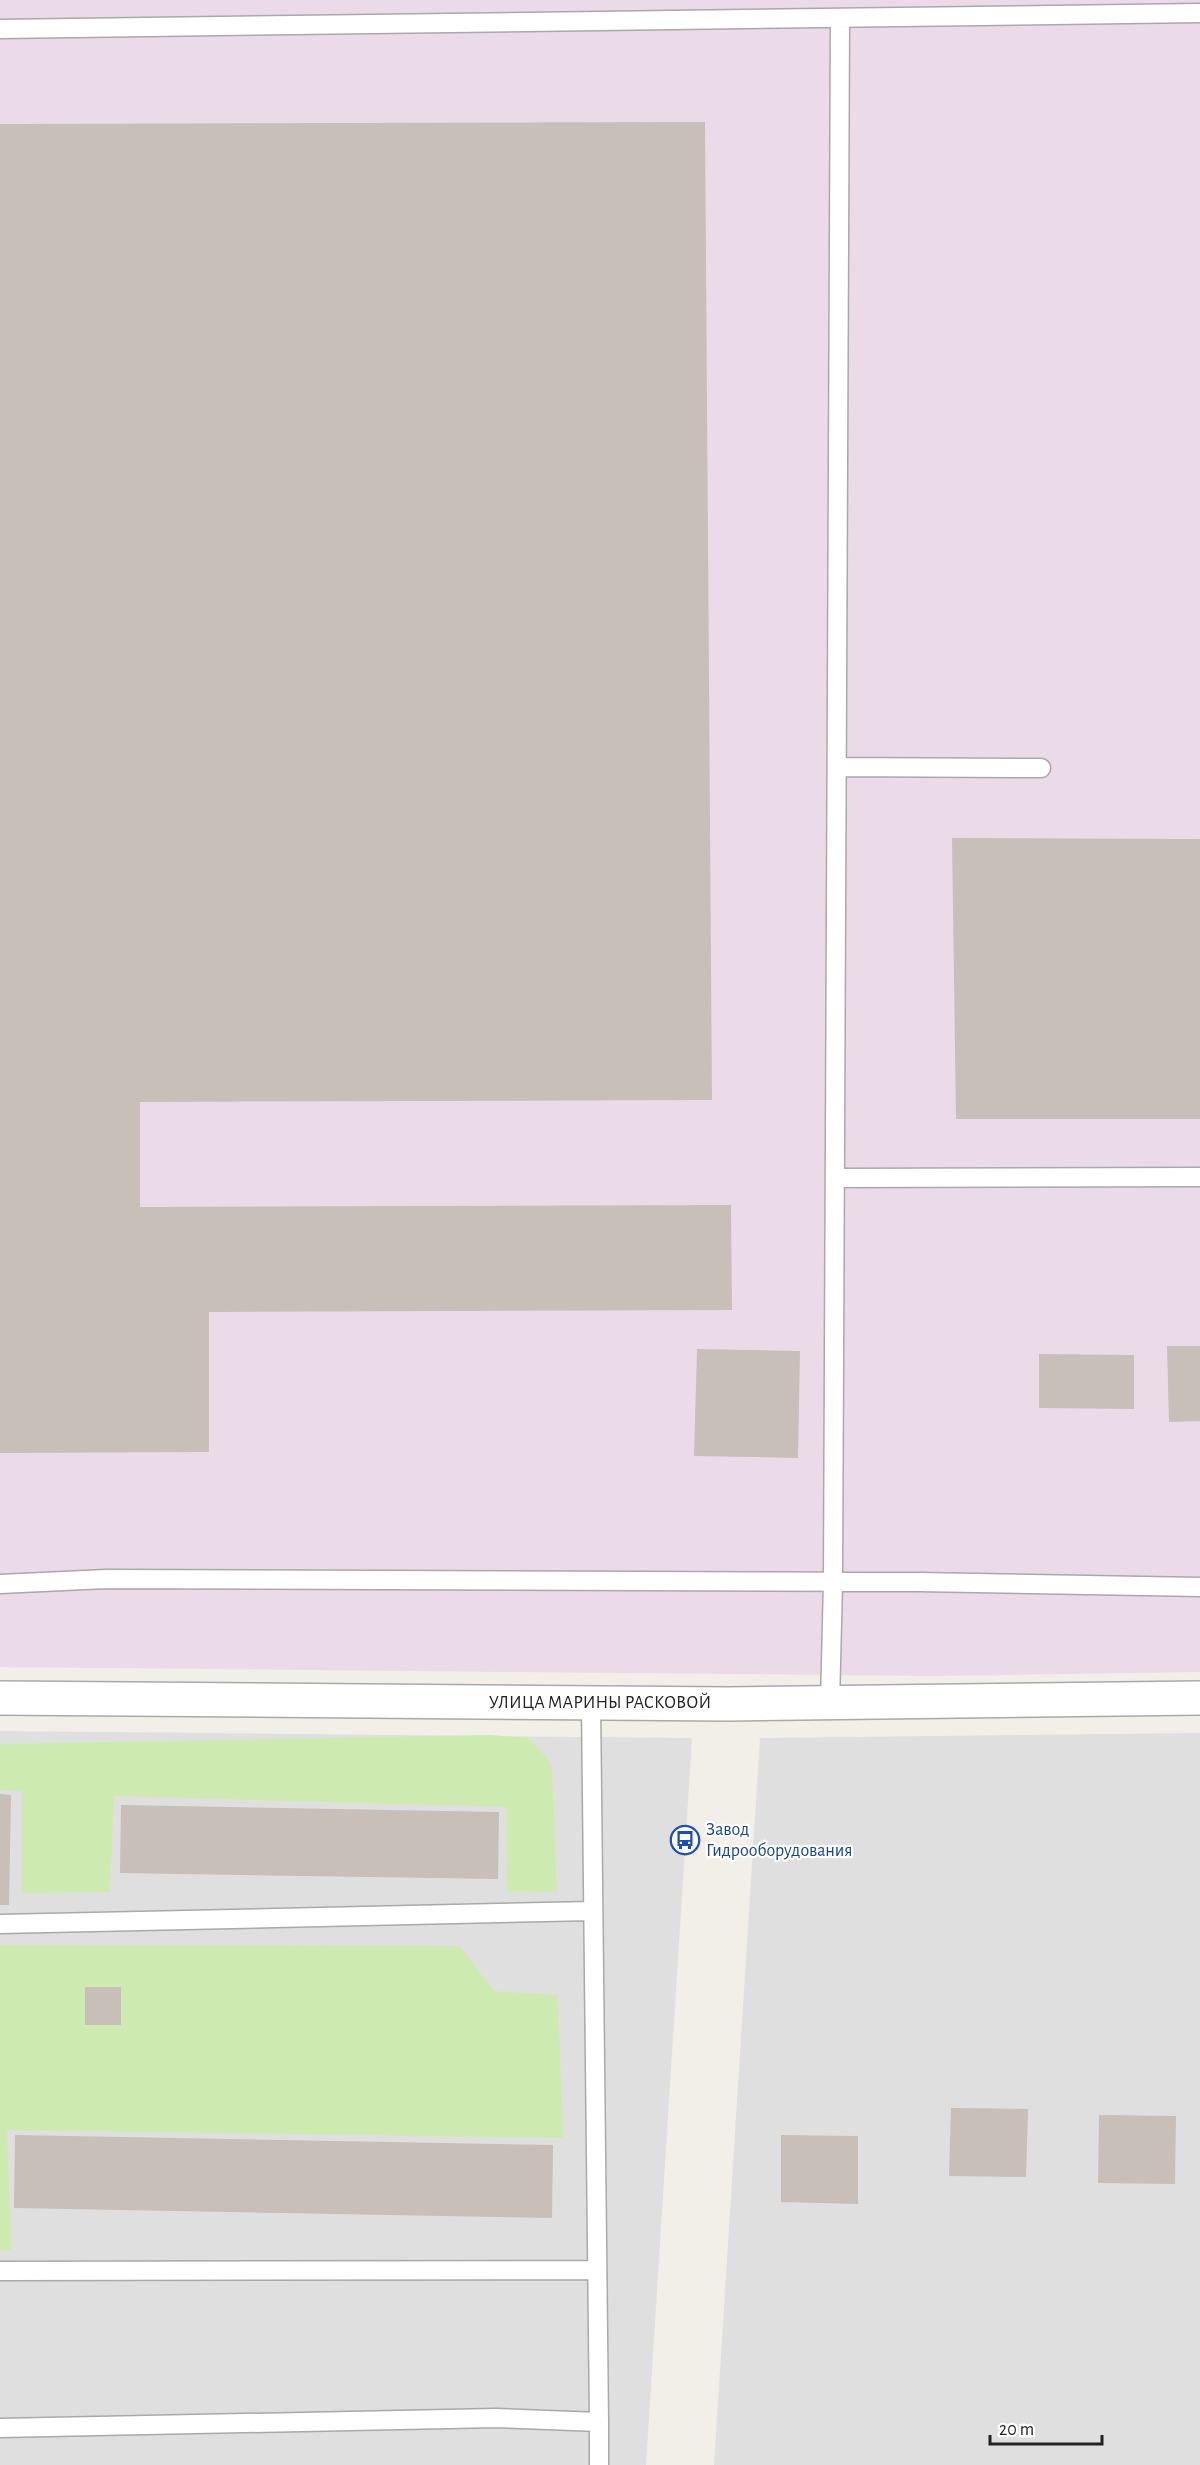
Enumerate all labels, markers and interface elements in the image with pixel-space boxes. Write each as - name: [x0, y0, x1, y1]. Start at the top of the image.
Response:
- street label: УЛИЦА МАРИНЫ РАСКОВОЙ: [489, 1692, 711, 1712]
- place label: Завод Гидрооборудования: [706, 1821, 853, 1860]
- bus stop icon: Завод Гидрооборудования: [669, 1824, 701, 1856]
- scale bar: [990, 2408, 1102, 2446]
- text: 20 m: [999, 2421, 1034, 2439]

